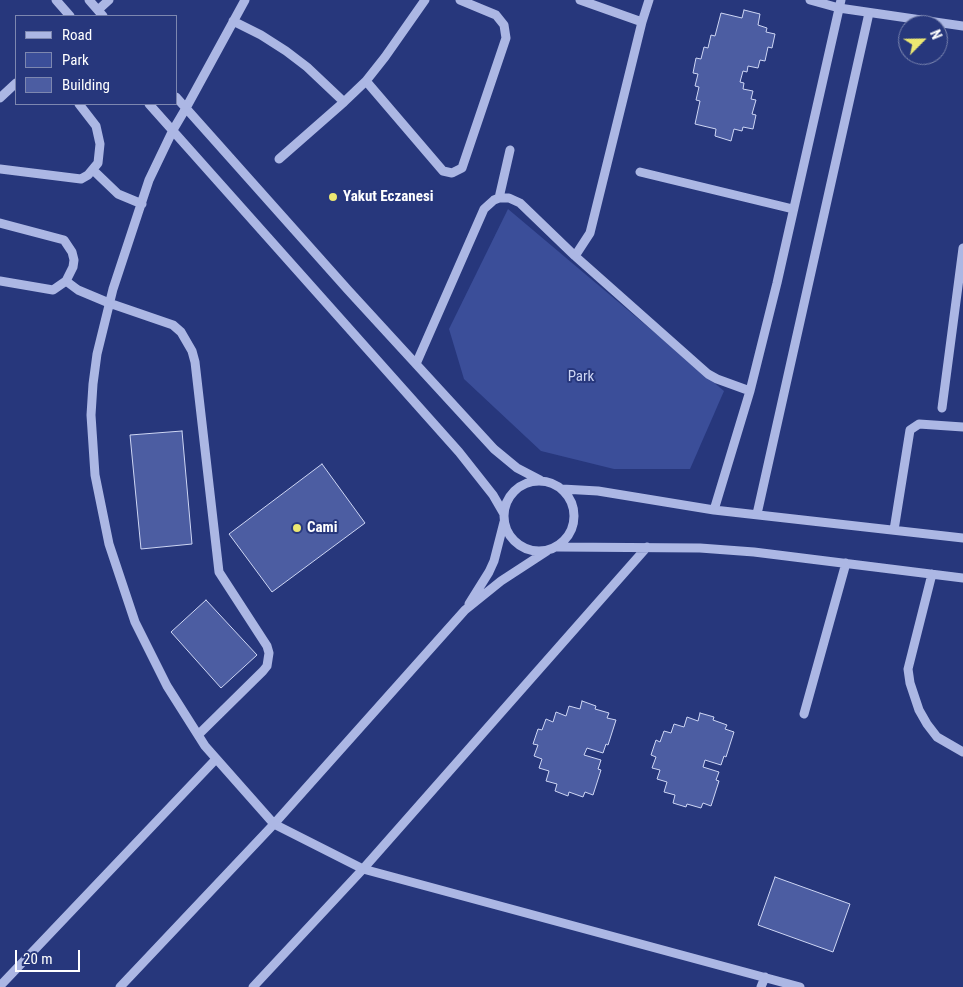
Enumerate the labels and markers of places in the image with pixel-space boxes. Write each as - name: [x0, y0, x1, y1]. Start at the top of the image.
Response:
- place label: Yakut Eczanesi: [343, 188, 433, 206]
- marker: Yakut Eczanesi: [327, 191, 339, 203]
- place label: Cami: [307, 519, 338, 537]
- marker: Cami: [291, 522, 303, 534]

